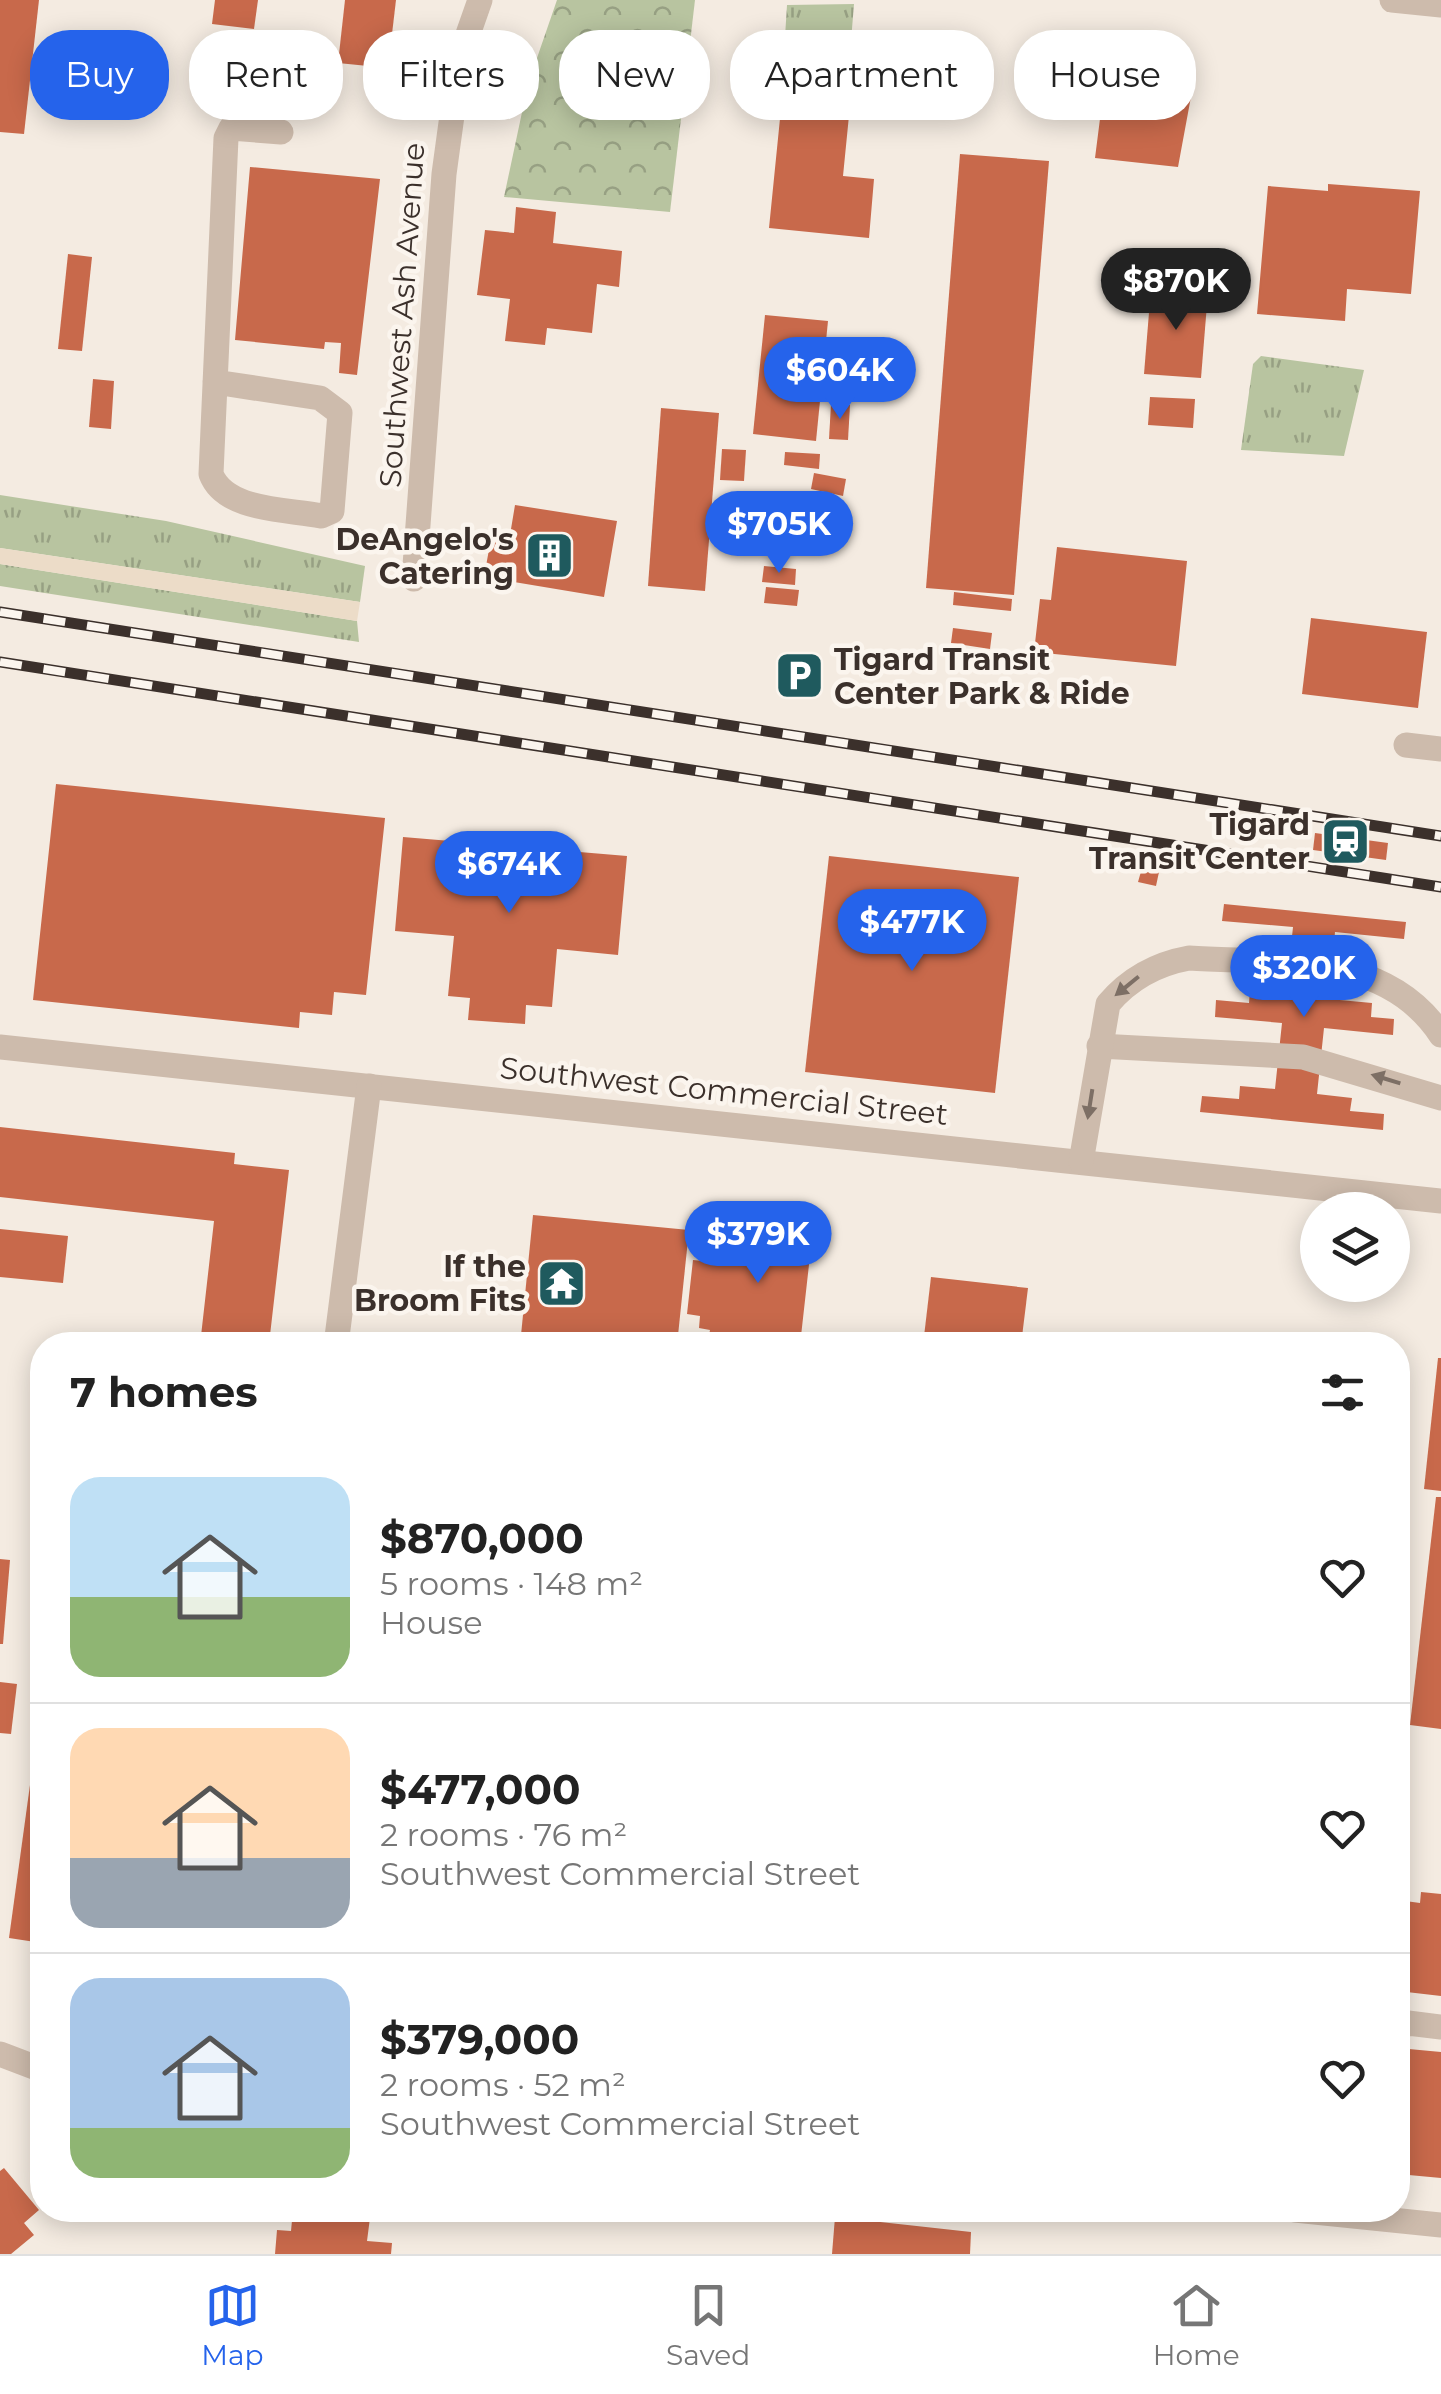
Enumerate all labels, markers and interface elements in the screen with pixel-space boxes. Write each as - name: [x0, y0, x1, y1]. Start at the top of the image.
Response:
- chip: Buy: [30, 30, 169, 120]
- chip: Rent: [189, 30, 343, 120]
- chip: Filters: [363, 30, 539, 120]
- chip: New: [559, 30, 710, 120]
- chip: Apartment: [730, 30, 994, 120]
- chip: House: [1014, 30, 1196, 120]
- street label: Southwest Ash Avenue: [371, 141, 433, 489]
- pin: $870K: [1106, 248, 1246, 333]
- text: $870K: [1123, 261, 1229, 300]
- pin: $604K: [770, 337, 910, 422]
- text: $604K: [786, 350, 894, 389]
- pin: $705K: [709, 491, 849, 576]
- text: $705K: [727, 504, 831, 543]
- place label: DeAngelo's Catering: [335, 521, 514, 592]
- building icon: DeAngelo's Catering: [523, 530, 575, 582]
- place label: Tigard Transit Center Park & Ride: [834, 641, 1130, 712]
- parking icon: Tigard Transit Center Park & Ride: [773, 650, 825, 702]
- place label: Tigard Transit Center: [1089, 806, 1310, 877]
- station icon: Tigard Transit Center: [1319, 815, 1371, 867]
- pin: $674K: [439, 831, 579, 916]
- text: $674K: [457, 844, 561, 883]
- pin: $477K: [842, 889, 982, 974]
- text: $477K: [860, 902, 964, 941]
- pin: $320K: [1234, 935, 1374, 1020]
- text: $320K: [1252, 948, 1356, 987]
- one-way arrow: [1114, 975, 1140, 997]
- street label: Southwest Commercial Street: [498, 1049, 950, 1133]
- one-way arrow: [1370, 1071, 1400, 1086]
- one-way arrow: [1081, 1088, 1097, 1120]
- map controls: [1300, 1192, 1410, 1302]
- button: layers: [1300, 1192, 1410, 1302]
- pin: $379K: [688, 1201, 828, 1286]
- text: $379K: [707, 1214, 809, 1253]
- place label: If the Broom Fits: [354, 1248, 526, 1319]
- temple icon: If the Broom Fits: [535, 1257, 587, 1309]
- icon: filters: [1315, 1365, 1370, 1420]
- text: 7 homes: [70, 1366, 258, 1418]
- text: $870,000: [380, 1512, 584, 1564]
- icon: home: [150, 1517, 270, 1637]
- icon: heart: [1315, 1550, 1370, 1605]
- text: 5 rooms · 148 m²: [380, 1564, 643, 1603]
- text: House: [380, 1603, 483, 1642]
- text: $477,000: [380, 1763, 580, 1815]
- icon: home: [150, 1768, 270, 1888]
- icon: heart: [1315, 1801, 1370, 1856]
- text: 2 rooms · 76 m²: [380, 1815, 627, 1854]
- text: Southwest Commercial Street: [380, 1854, 860, 1893]
- text: $379,000: [380, 2013, 579, 2065]
- icon: home: [150, 2018, 270, 2138]
- icon: heart: [1315, 2051, 1370, 2106]
- text: 2 rooms · 52 m²: [380, 2065, 626, 2104]
- text: Southwest Commercial Street: [380, 2104, 860, 2143]
- tab: Map: [201, 2278, 264, 2372]
- tab: Saved: [666, 2278, 750, 2372]
- tab: Home: [1153, 2278, 1240, 2372]

